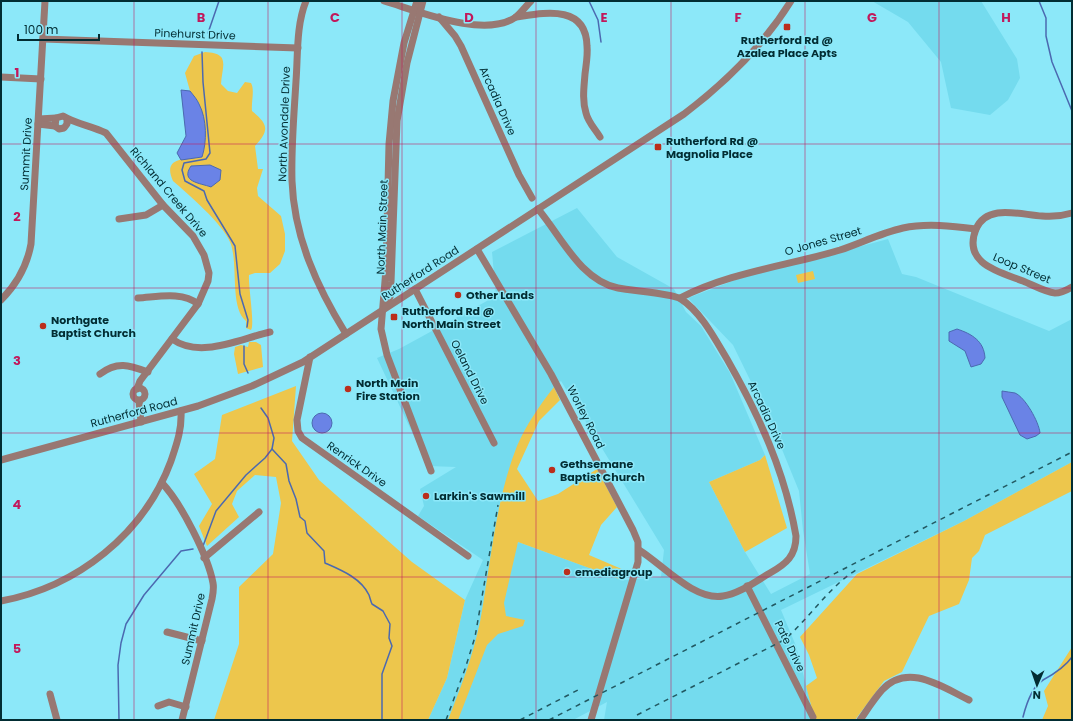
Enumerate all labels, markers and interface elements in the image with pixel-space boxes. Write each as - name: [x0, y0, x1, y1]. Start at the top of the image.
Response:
- text: B: [197, 8, 206, 27]
- text: C: [330, 8, 340, 27]
- text: D: [464, 8, 474, 27]
- text: E: [600, 8, 608, 27]
- text: F: [734, 8, 742, 27]
- text: G: [867, 8, 877, 27]
- text: H: [1001, 8, 1011, 27]
- scale bar: [18, 16, 99, 42]
- text: 100 m: [24, 21, 58, 38]
- marker: Rutherford Rd @ Azalea Place Apts: [782, 22, 792, 32]
- street label: Pinehurst Drive: [154, 25, 236, 43]
- place label: Rutherford Rd @ Azalea Place Apts: [737, 32, 837, 61]
- text: 1: [15, 63, 19, 82]
- street label: Arcadia Drive: [476, 64, 520, 138]
- street label: North Avondale Drive: [274, 66, 294, 182]
- street label: Summit Drive: [16, 117, 36, 191]
- place label: Rutherford Rd @ Magnolia Place: [666, 133, 758, 162]
- marker: Rutherford Rd @ Magnolia Place: [653, 142, 663, 152]
- street label: Richland Creek Drive: [127, 144, 212, 241]
- street label: North Main Street: [372, 179, 392, 275]
- text: 2: [13, 207, 21, 226]
- street label: O Jones Street: [783, 222, 863, 260]
- street label: Rutherford Road: [378, 242, 462, 304]
- street label: Loop Street: [991, 249, 1053, 287]
- place label: Other Lands: [466, 287, 534, 303]
- marker: Other Lands: [453, 290, 463, 300]
- place label: Rutherford Rd @ North Main Street: [402, 303, 501, 332]
- place label: Northgate Baptist Church: [51, 312, 136, 341]
- marker: Rutherford Rd @ North Main Street: [389, 312, 399, 322]
- marker: Northgate Baptist Church: [38, 321, 48, 331]
- street label: Oeland Drive: [447, 337, 493, 407]
- text: 3: [13, 351, 21, 370]
- place label: North Main Fire Station: [356, 375, 420, 404]
- street label: Arcadia Drive: [744, 378, 790, 452]
- street label: Worley Road: [563, 383, 609, 451]
- marker: North Main Fire Station: [343, 384, 353, 394]
- street label: Rutherford Road: [89, 393, 179, 431]
- street label: Renrick Drive: [324, 437, 390, 491]
- place label: Gethsemane Baptist Church: [560, 456, 645, 485]
- marker: Gethsemane Baptist Church: [547, 465, 557, 475]
- place label: Larkin's Sawmill: [434, 488, 525, 504]
- marker: Larkin's Sawmill: [421, 491, 431, 501]
- text: 4: [13, 495, 22, 514]
- place label: emediagroup: [575, 564, 653, 580]
- marker: emediagroup: [562, 567, 572, 577]
- street label: Summit Drive: [177, 591, 209, 667]
- street label: Pate Drive: [771, 618, 809, 674]
- text: 5: [13, 639, 21, 658]
- north arrow: [1017, 665, 1057, 705]
- text: N: [1032, 687, 1041, 703]

